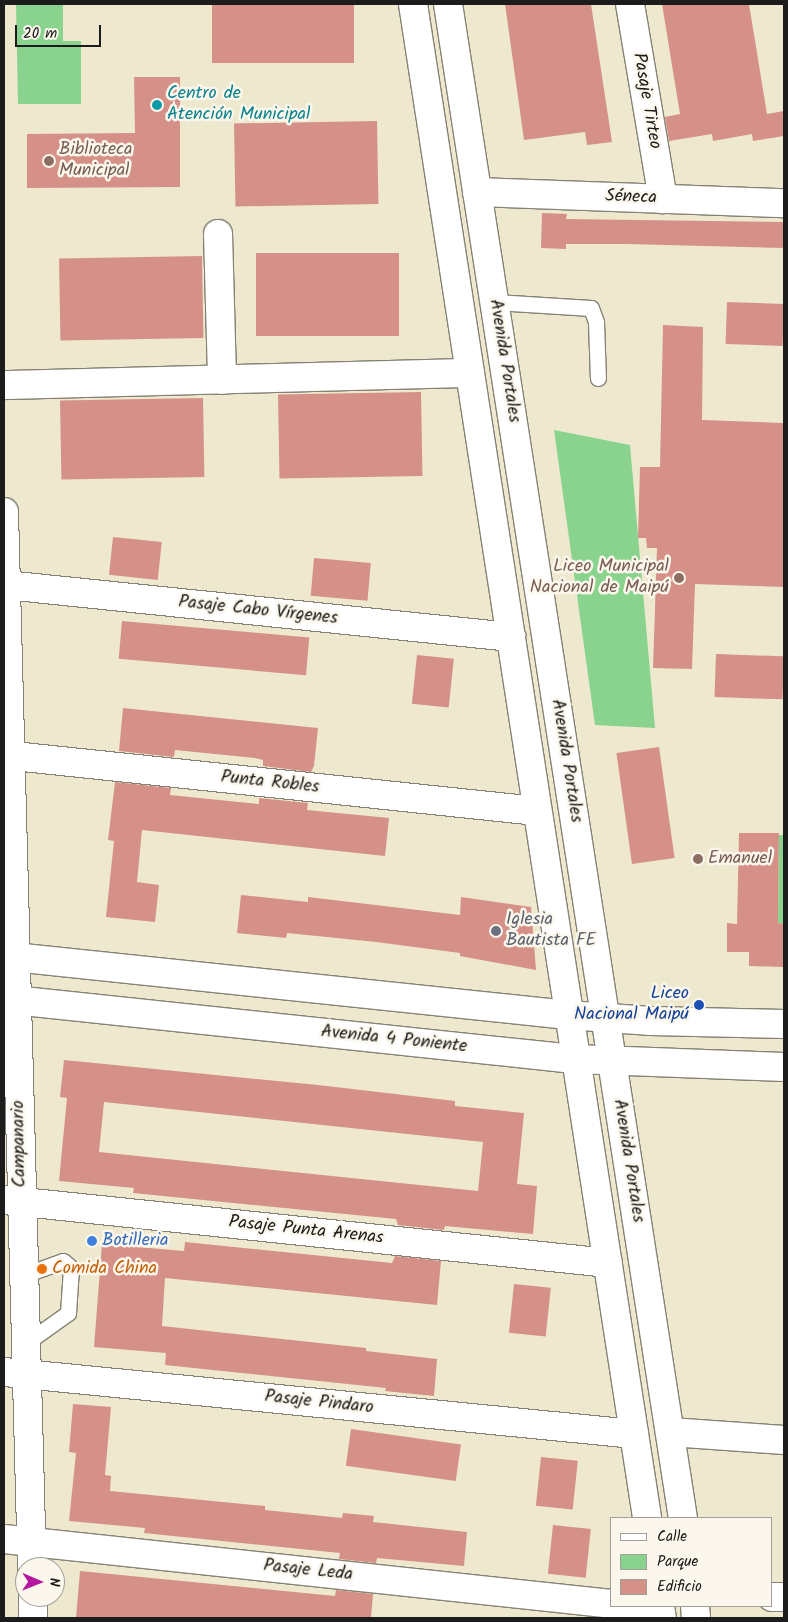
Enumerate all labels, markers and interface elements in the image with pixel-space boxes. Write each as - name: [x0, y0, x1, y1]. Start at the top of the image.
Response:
- scale bar: [18, 15, 104, 47]
- text: 20 m: [23, 22, 57, 46]
- street label: Pasaje Tirteo: [627, 51, 665, 151]
- place label: Centro de Atención Municipal: [167, 84, 310, 126]
- marker: Centro de Atención Municipal: [151, 99, 163, 111]
- place label: Biblioteca Municipal: [59, 140, 133, 182]
- marker: Biblioteca Municipal: [43, 155, 55, 167]
- street label: Séneca: [605, 186, 657, 210]
- street label: Avenida Portales: [484, 298, 524, 424]
- place label: Liceo Municipal Nacional de Maipú: [530, 557, 669, 600]
- marker: Liceo Municipal Nacional de Maipú: [673, 572, 685, 584]
- street label: Pasaje Cabo Vírgenes: [177, 592, 339, 630]
- street label: Avenida Portales: [546, 698, 586, 824]
- street label: Punta Robles: [220, 767, 320, 799]
- place label: Emanuel: [708, 848, 772, 870]
- marker: Emanuel: [692, 853, 704, 865]
- place label: Iglesia Bautista FE: [506, 910, 596, 952]
- marker: Iglesia Bautista FE: [490, 925, 502, 937]
- place label: Liceo Nacional Maipú: [574, 984, 689, 1026]
- marker: Liceo Nacional Maipú: [693, 999, 705, 1011]
- street label: Avenida 4 Poniente: [320, 1022, 468, 1058]
- street label: Avenida Portales: [608, 1098, 648, 1224]
- street label: Campanario: [8, 1100, 32, 1188]
- street label: Pasaje Punta Arenas: [228, 1212, 384, 1250]
- place label: Botilleria: [102, 1230, 168, 1252]
- marker: Botilleria: [86, 1235, 98, 1247]
- place label: Comida China: [52, 1258, 157, 1280]
- marker: Comida China: [36, 1263, 48, 1275]
- street label: Pasaje Pindaro: [263, 1387, 375, 1419]
- legend: [610, 1517, 773, 1607]
- text: Calle: [657, 1525, 687, 1549]
- text: Parque: [657, 1550, 698, 1574]
- street label: Pasaje Leda: [262, 1556, 354, 1586]
- north arrow: [15, 1557, 65, 1607]
- text: Edificio: [657, 1575, 702, 1599]
- text: N: [43, 1578, 65, 1587]

